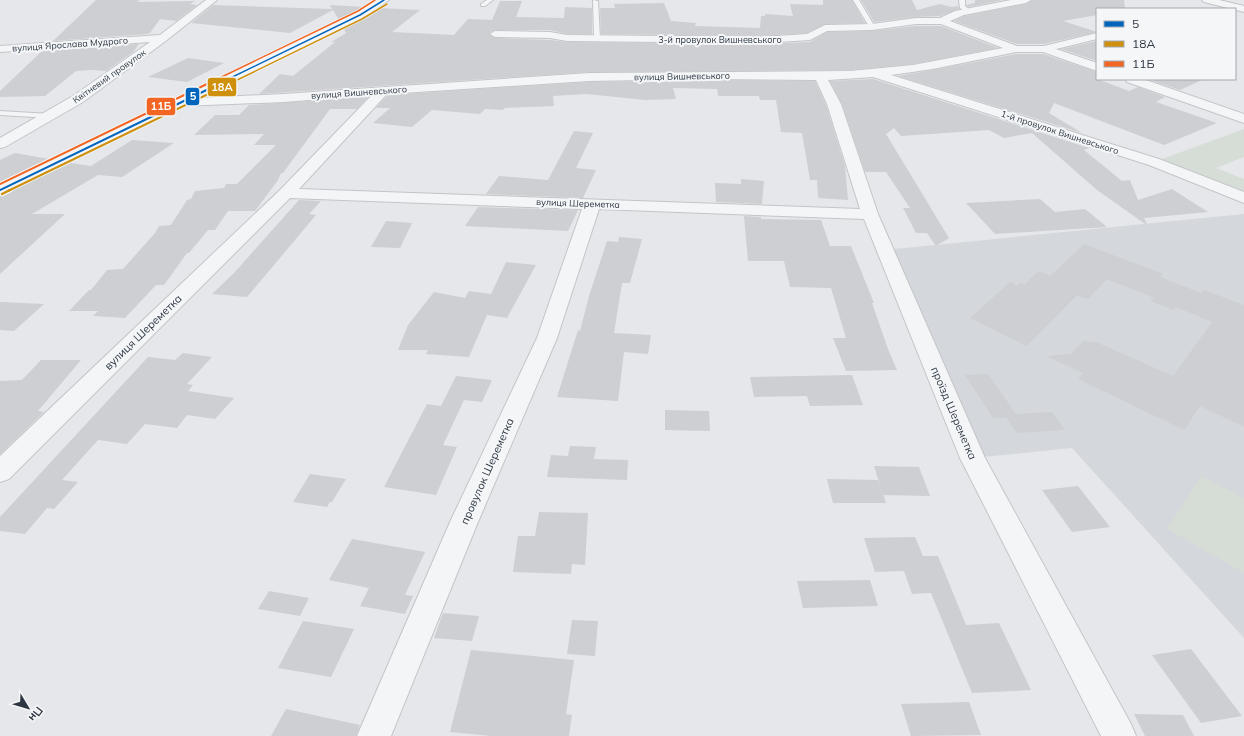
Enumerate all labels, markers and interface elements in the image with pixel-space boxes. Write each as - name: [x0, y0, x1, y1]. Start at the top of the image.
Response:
- legend: [1096, 8, 1236, 80]
- text: 5: [1132, 16, 1139, 31]
- street label: вулиця Ярослава Мудрого: [12, 34, 128, 55]
- street label: 3-й провулок Вишневського: [658, 34, 782, 46]
- text: 18А: [1132, 36, 1155, 51]
- street label: Квітневий провулок: [70, 47, 148, 106]
- text: 11Б: [1132, 56, 1155, 71]
- street label: вулиця Вишневського: [634, 70, 730, 83]
- line badge: 18А: [207, 77, 237, 97]
- text: 18А: [211, 80, 233, 94]
- street label: вулиця Вишневського: [311, 83, 407, 102]
- line badge: 5: [185, 87, 200, 106]
- text: 5: [190, 89, 197, 103]
- line badge: 11Б: [146, 97, 176, 116]
- text: 11Б: [151, 99, 172, 113]
- street label: 1-й провулок Вишневського: [999, 108, 1120, 157]
- street label: вулиця Шереметка: [536, 196, 620, 211]
- street label: вулиця Шереметка: [101, 291, 185, 373]
- street label: проїзд Шереметка: [928, 364, 980, 462]
- street label: провулок Шереметка: [457, 416, 517, 526]
- north arrow: [8, 688, 48, 728]
- text: Пн: [26, 704, 46, 725]

